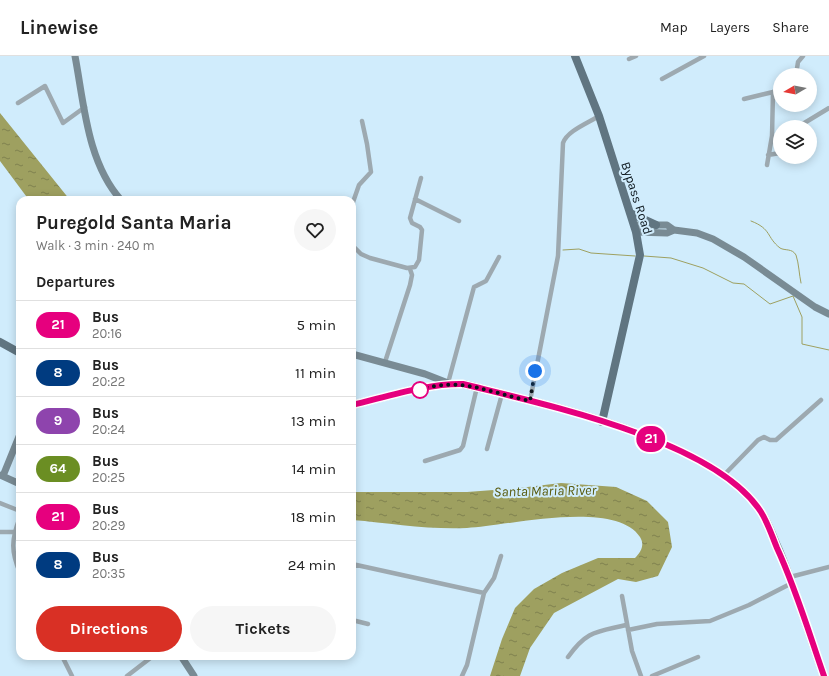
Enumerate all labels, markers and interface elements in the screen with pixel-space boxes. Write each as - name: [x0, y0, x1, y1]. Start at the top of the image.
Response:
- text: Linewise: [20, 17, 98, 39]
- text: Map: [660, 19, 688, 36]
- text: Layers: [710, 19, 750, 36]
- text: Share: [772, 19, 809, 36]
- north arrow: [773, 68, 817, 112]
- map controls: [773, 68, 817, 164]
- button: layers: [773, 120, 817, 164]
- street label: Bypass Road: [618, 160, 656, 236]
- button: heart: [294, 209, 336, 251]
- text: Puregold Santa Maria: [36, 212, 232, 234]
- text: Walk · 3 min · 240 m: [36, 238, 155, 253]
- text: Departures: [36, 273, 115, 291]
- text: Bus: [92, 308, 119, 326]
- text: 21: [51, 316, 65, 333]
- text: 5 min: [296, 316, 336, 334]
- text: 20:16: [92, 326, 122, 341]
- text: Bus: [92, 356, 119, 374]
- your location: [525, 361, 545, 381]
- text: 8: [53, 364, 63, 381]
- text: 11 min: [295, 364, 336, 382]
- text: 20:22: [92, 374, 125, 389]
- unlabelled marker: [411, 381, 429, 399]
- text: Bus: [92, 404, 119, 422]
- text: 9: [54, 412, 62, 429]
- text: 13 min: [291, 412, 336, 430]
- text: 20:24: [92, 422, 125, 437]
- line badge: 21: [633, 426, 669, 452]
- text: 21: [644, 430, 658, 447]
- text: Bus: [92, 452, 119, 470]
- text: 64: [50, 460, 66, 477]
- text: 14 min: [292, 460, 336, 478]
- text: 20:25: [92, 470, 125, 485]
- water label: Santa Maria River: [494, 482, 598, 500]
- text: Bus: [92, 500, 119, 518]
- text: 21: [51, 508, 65, 525]
- text: 18 min: [291, 508, 336, 526]
- text: 20:29: [92, 518, 125, 533]
- text: Bus: [92, 548, 119, 566]
- text: 8: [53, 556, 63, 573]
- text: 24 min: [288, 556, 336, 574]
- text: 20:35: [92, 566, 125, 581]
- button: Directions: [36, 606, 182, 652]
- button: Tickets: [190, 606, 336, 652]

